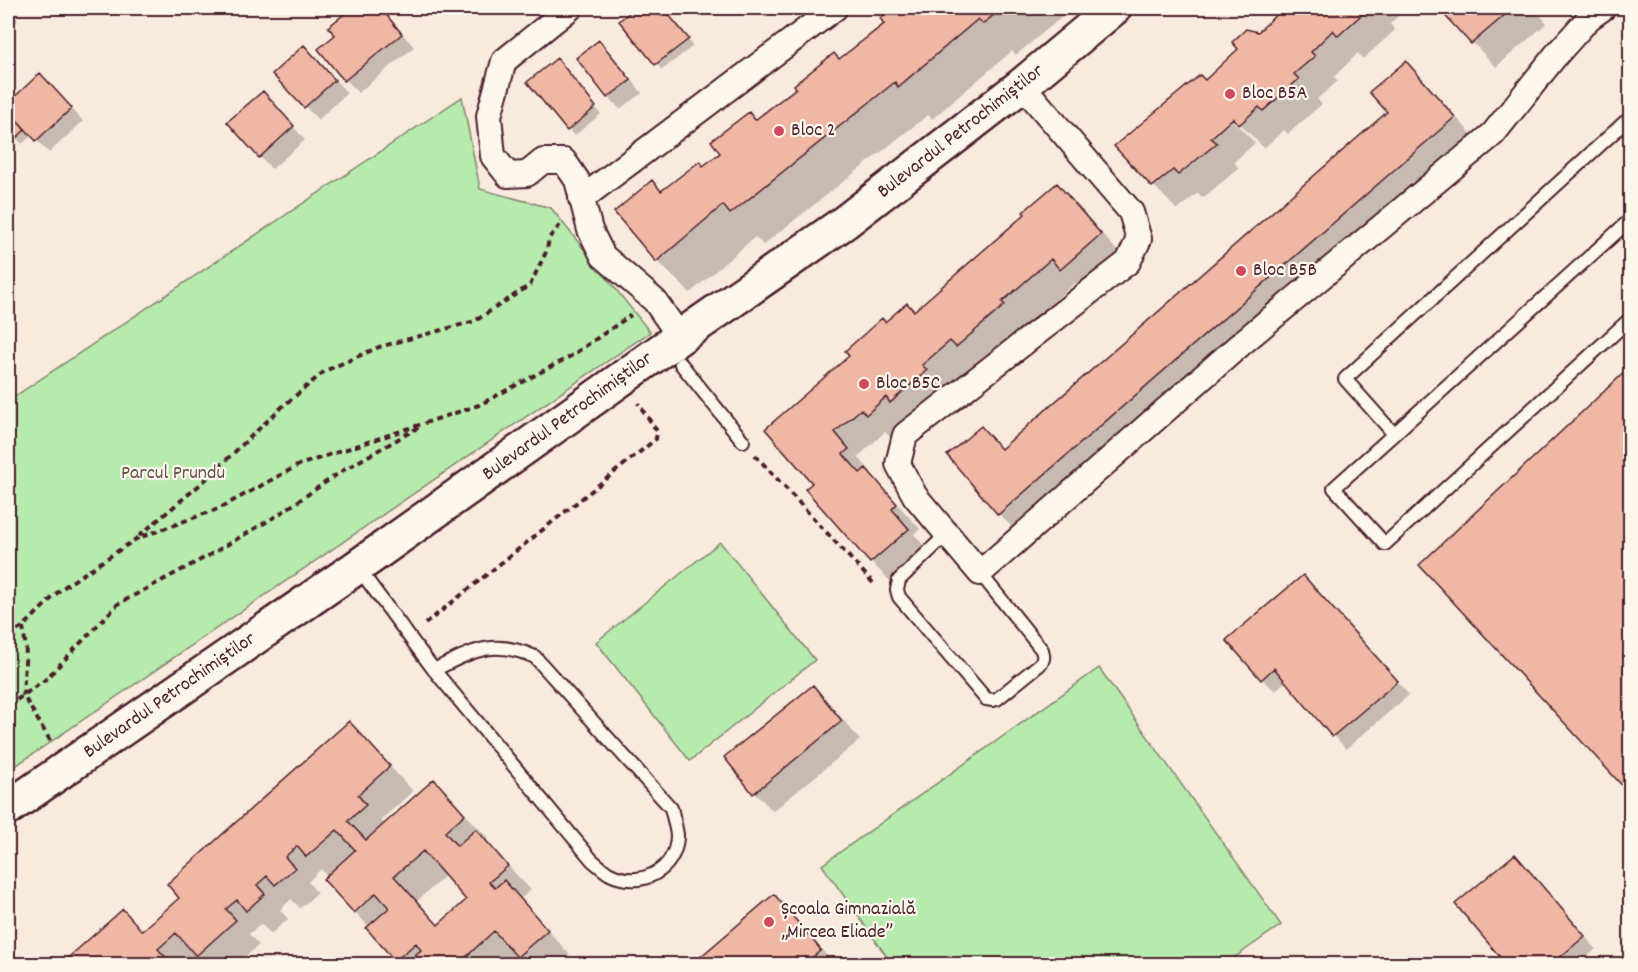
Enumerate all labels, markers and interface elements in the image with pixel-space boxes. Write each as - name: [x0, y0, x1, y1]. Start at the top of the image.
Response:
- street label: Bulevardul Petrochimiștilor: [872, 58, 1051, 206]
- place label: Bloc B5A: [1242, 80, 1308, 108]
- marker: Bloc B5A: [1223, 87, 1237, 101]
- place label: Bloc 2: [791, 117, 836, 145]
- marker: Bloc 2: [772, 124, 786, 138]
- place label: Bloc B5B: [1253, 257, 1317, 285]
- marker: Bloc B5B: [1234, 264, 1248, 278]
- street label: Bulevardul Petrochimiștilor: [477, 345, 659, 488]
- place label: Bloc B5C: [876, 370, 941, 398]
- marker: Bloc B5C: [857, 377, 871, 391]
- park label: Parcul Prundu: [121, 460, 225, 488]
- street label: Bulevardul Petrochimiștilor: [78, 626, 262, 766]
- place label: Școala Gimnazială „Mircea Eliade”: [781, 896, 916, 947]
- marker: Școala Gimnazială „Mircea Eliade”: [762, 915, 776, 929]

